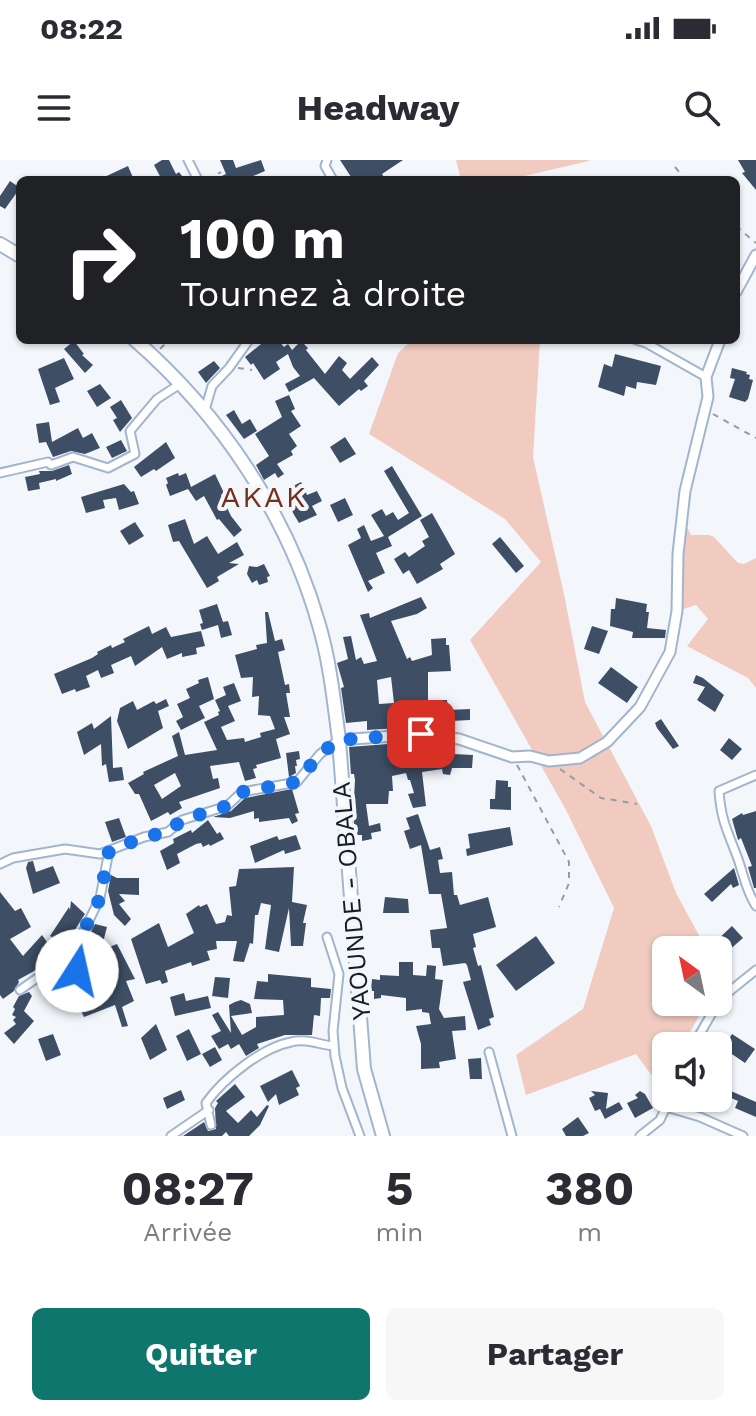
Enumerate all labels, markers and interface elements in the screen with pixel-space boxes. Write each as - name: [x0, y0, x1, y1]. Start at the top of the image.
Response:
- text: 08:22: [40, 11, 123, 46]
- icon: menu: [32, 86, 76, 130]
- icon: search: [680, 86, 724, 130]
- text: Headway: [297, 87, 459, 129]
- text: 100 m: [180, 206, 345, 272]
- icon: right: [48, 208, 152, 312]
- text: Tournez à droite: [180, 273, 466, 315]
- district label: AKAK: [221, 479, 307, 514]
- pin: [387, 700, 455, 768]
- icon: arrive: [399, 712, 443, 756]
- street label: YAOUNDE - OBALA: [326, 781, 376, 1021]
- position arrow: [35, 929, 119, 1013]
- north arrow: [652, 936, 732, 1016]
- map controls: [652, 936, 732, 1112]
- button: sound: [652, 1032, 732, 1112]
- text: 08:27: [122, 1160, 254, 1217]
- text: 5: [385, 1160, 413, 1217]
- text: 380: [545, 1160, 634, 1217]
- text: Arrivée: [143, 1217, 232, 1247]
- text: min: [376, 1217, 423, 1247]
- text: m: [577, 1217, 602, 1247]
- button: Quitter: [32, 1308, 370, 1400]
- button: Partager: [386, 1308, 724, 1400]

